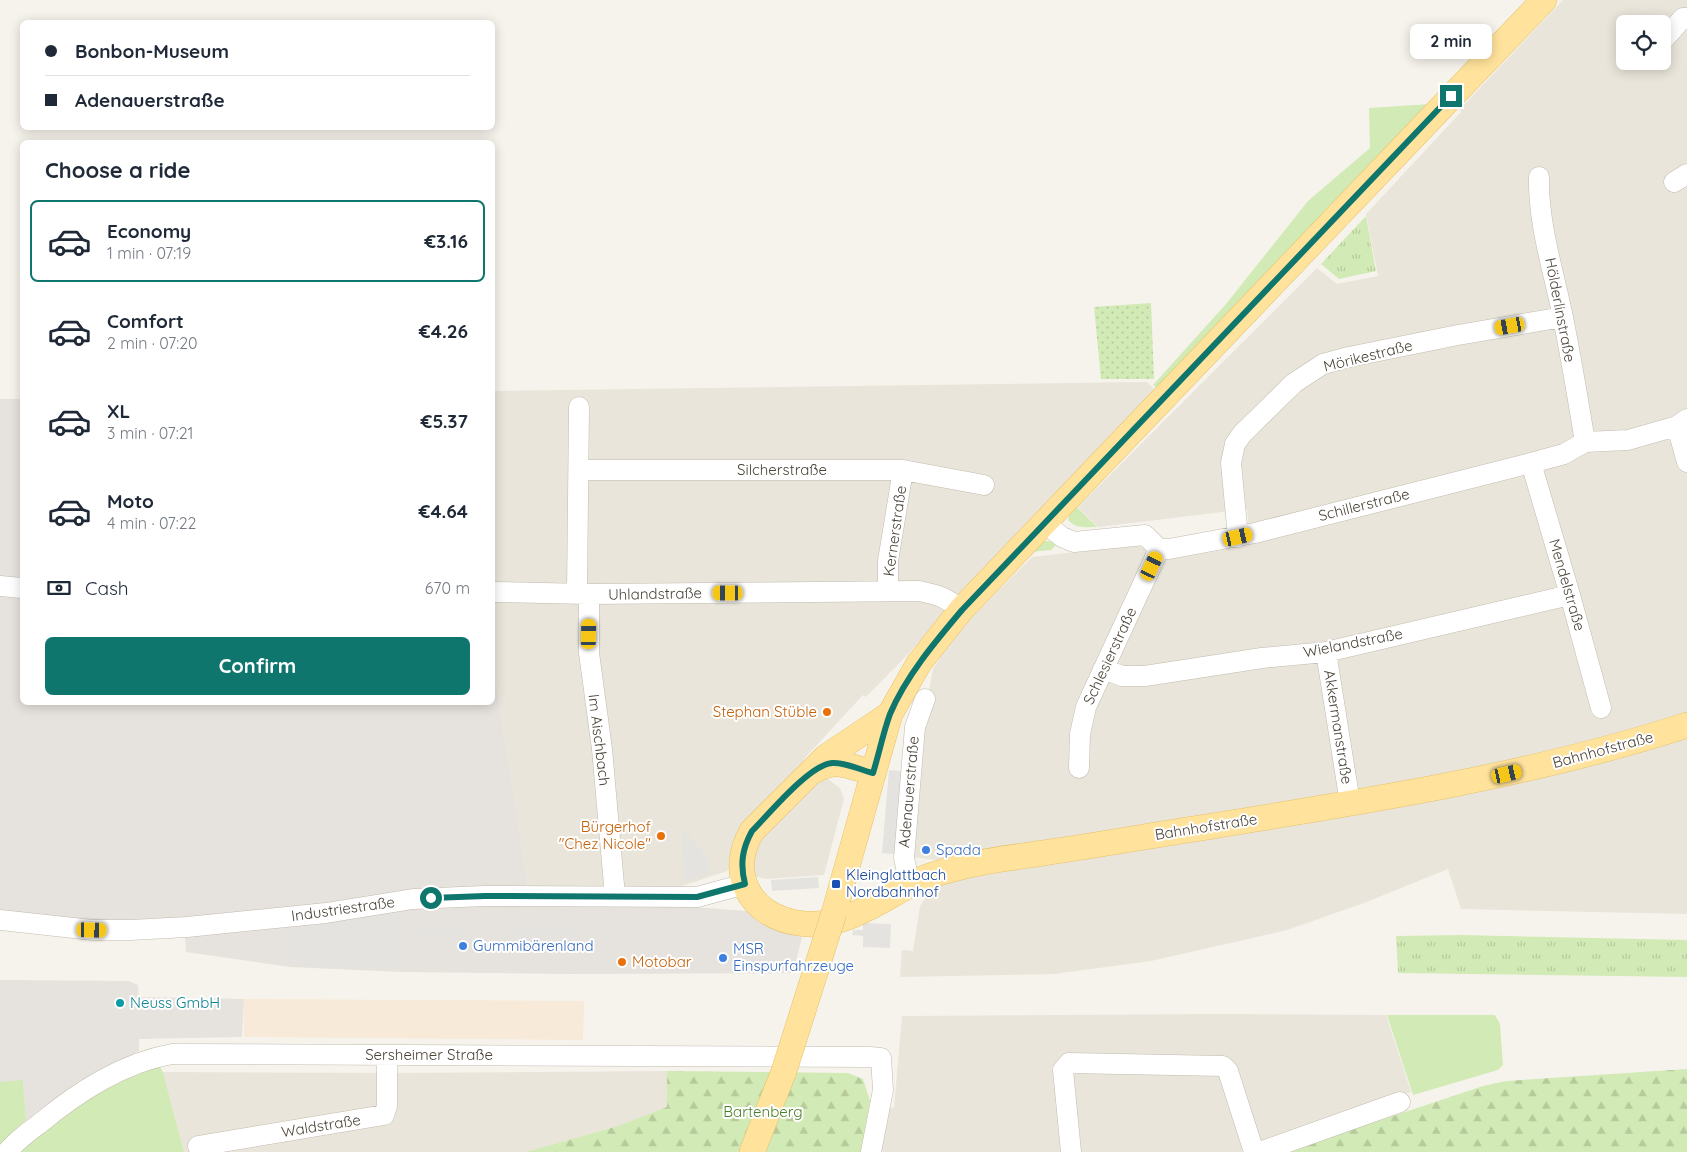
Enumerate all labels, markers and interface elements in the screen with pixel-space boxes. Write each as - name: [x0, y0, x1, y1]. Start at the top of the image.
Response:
- map controls: [1616, 15, 1671, 70]
- button: locate: [1616, 15, 1671, 70]
- callout: 2 min: [1410, 23, 1492, 58]
- text: 2 min: [1430, 31, 1472, 51]
- text: Bonbon-Museum: [75, 39, 229, 63]
- route end: [1440, 85, 1462, 107]
- text: Adenauerstraße: [75, 88, 225, 112]
- text: Choose a ride: [45, 156, 190, 184]
- icon: car: [47, 219, 92, 264]
- text: Economy: [107, 219, 191, 243]
- text: €3.16: [424, 229, 468, 253]
- text: 1 min · 07:19: [107, 243, 191, 263]
- street label: Hölderlinstraße: [1541, 256, 1580, 364]
- icon: car: [47, 309, 92, 354]
- text: Comfort: [107, 309, 184, 333]
- car: [1493, 316, 1526, 336]
- text: €4.26: [419, 319, 468, 343]
- text: 2 min · 07:20: [107, 333, 198, 353]
- street label: Mörikestraße: [1321, 335, 1414, 376]
- icon: car: [47, 399, 92, 444]
- text: XL: [107, 399, 130, 423]
- text: €5.37: [421, 409, 468, 433]
- text: 3 min · 07:21: [107, 423, 194, 443]
- street label: Silcherstraße: [737, 460, 827, 479]
- street label: Kernerstraße: [879, 484, 910, 577]
- street label: Schillerstraße: [1316, 484, 1411, 525]
- icon: car: [47, 489, 92, 534]
- text: Moto: [107, 489, 154, 513]
- text: €4.64: [419, 499, 468, 523]
- text: 4 min · 07:22: [107, 513, 197, 533]
- car: [1221, 526, 1254, 548]
- street label: Mendelstraße: [1545, 537, 1590, 633]
- car: [1138, 549, 1165, 583]
- icon: cash: [45, 574, 73, 602]
- text: Cash: [85, 576, 129, 600]
- text: 670 m: [425, 578, 470, 598]
- street label: Uhlandstraße: [608, 583, 702, 604]
- car: [713, 586, 743, 601]
- street label: Schlesierstraße: [1079, 604, 1140, 708]
- car: [581, 619, 596, 649]
- street label: Wielandstraße: [1302, 624, 1404, 661]
- button: Confirm: [45, 637, 470, 695]
- street label: Akkermanstraße: [1320, 668, 1357, 785]
- street label: Im Aischbach: [584, 693, 615, 787]
- place label: Stephan Stüble: [713, 702, 817, 721]
- marker: Stephan Stüble: [821, 706, 833, 718]
- street label: Bahnhofstraße: [1550, 727, 1655, 772]
- street label: Adenauerstraße: [894, 735, 923, 849]
- car: [1490, 763, 1523, 785]
- street label: Bahnhofstraße: [1153, 809, 1258, 844]
- place label: Bürgerhof "Chez Nicole": [559, 817, 652, 853]
- marker: Bürgerhof "Chez Nicole": [655, 830, 667, 842]
- place label: Spada: [936, 840, 981, 859]
- marker: Spada: [920, 844, 932, 856]
- place label: Kleinglattbach Nordbahnhof: [846, 865, 946, 901]
- marker: Kleinglattbach Nordbahnhof: [830, 878, 842, 890]
- route start: [420, 887, 442, 909]
- street label: Industriestraße: [290, 892, 396, 925]
- car: [76, 922, 107, 938]
- place label: Gummibärenland: [473, 936, 594, 955]
- place label: MSR Einspurfahrzeuge: [733, 939, 854, 975]
- marker: Gummibärenland: [457, 940, 469, 952]
- place label: Motobar: [632, 952, 692, 971]
- marker: MSR Einspurfahrzeuge: [717, 952, 729, 964]
- marker: Motobar: [616, 956, 628, 968]
- place label: Neuss GmbH: [130, 993, 220, 1012]
- marker: Neuss GmbH: [114, 997, 126, 1009]
- street label: Sersheimer Straße: [365, 1045, 493, 1064]
- park label: Bartenberg: [723, 1102, 803, 1121]
- street label: Waldstraße: [280, 1110, 362, 1141]

